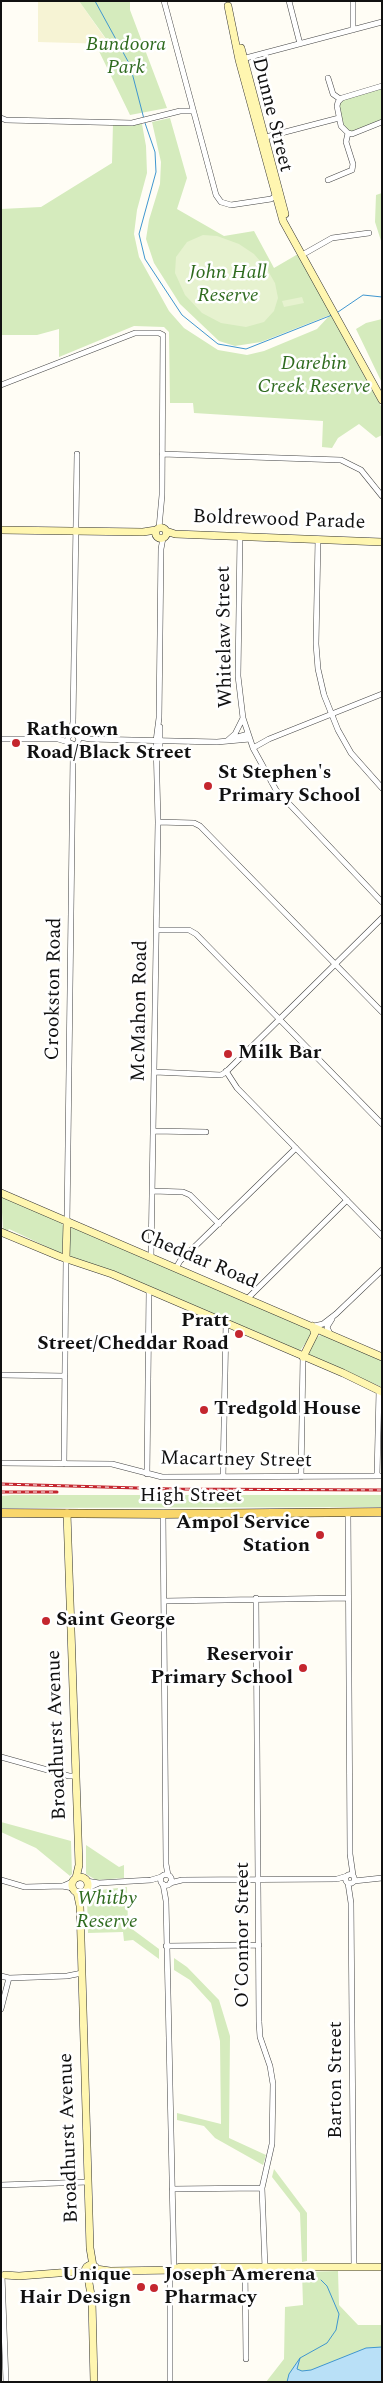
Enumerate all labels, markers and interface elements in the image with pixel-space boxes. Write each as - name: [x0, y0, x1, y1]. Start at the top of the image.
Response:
- park label: Bundoora Park: [86, 34, 166, 81]
- street label: Dunne Street: [245, 55, 297, 175]
- park label: John Hall Reserve: [189, 262, 267, 309]
- park label: Darebin Creek Reserve: [257, 353, 371, 400]
- street label: Boldrewood Parade: [192, 506, 366, 536]
- street label: Whitelaw Street: [213, 566, 239, 708]
- place label: Rathcown Road/Black Street: [26, 719, 191, 766]
- marker: Rathcown Road/Black Street: [10, 737, 22, 749]
- place label: St Stephen's Primary School: [218, 762, 361, 809]
- marker: St Stephen's Primary School: [202, 780, 214, 792]
- street label: Crookston Road: [42, 917, 68, 1061]
- street label: McMahon Road: [128, 940, 154, 1082]
- place label: Milk Bar: [238, 1042, 321, 1066]
- marker: Milk Bar: [222, 1048, 234, 1060]
- street label: Cheddar Road: [135, 1224, 261, 1296]
- place label: Pratt Street/Cheddar Road: [37, 1310, 229, 1357]
- marker: Pratt Street/Cheddar Road: [233, 1328, 245, 1340]
- place label: Tredgold House: [214, 1398, 361, 1422]
- marker: Tredgold House: [198, 1404, 210, 1416]
- street label: Macartney Street: [160, 1448, 312, 1474]
- street label: High Street: [140, 1485, 242, 1509]
- place label: Ampol Service Station: [176, 1512, 310, 1559]
- marker: Ampol Service Station: [314, 1529, 326, 1541]
- place label: Saint George: [56, 1609, 175, 1633]
- marker: Saint George: [40, 1615, 52, 1627]
- place label: Reservoir Primary School: [150, 1644, 293, 1691]
- street label: Broadhurst Avenue: [43, 1649, 73, 1821]
- marker: Reservoir Primary School: [297, 1662, 309, 1674]
- street label: O'Connor Street: [232, 1862, 256, 2008]
- park label: Whitby Reserve: [76, 1888, 138, 1935]
- street label: Barton Street: [325, 2021, 349, 2139]
- street label: Broadhurst Avenue: [55, 2052, 85, 2224]
- place label: Unique Hair Design: [19, 2264, 131, 2311]
- place label: Joseph Amerena Pharmacy: [164, 2264, 316, 2311]
- marker: Unique Hair Design: [135, 2281, 147, 2293]
- marker: Joseph Amerena Pharmacy: [148, 2282, 160, 2294]

